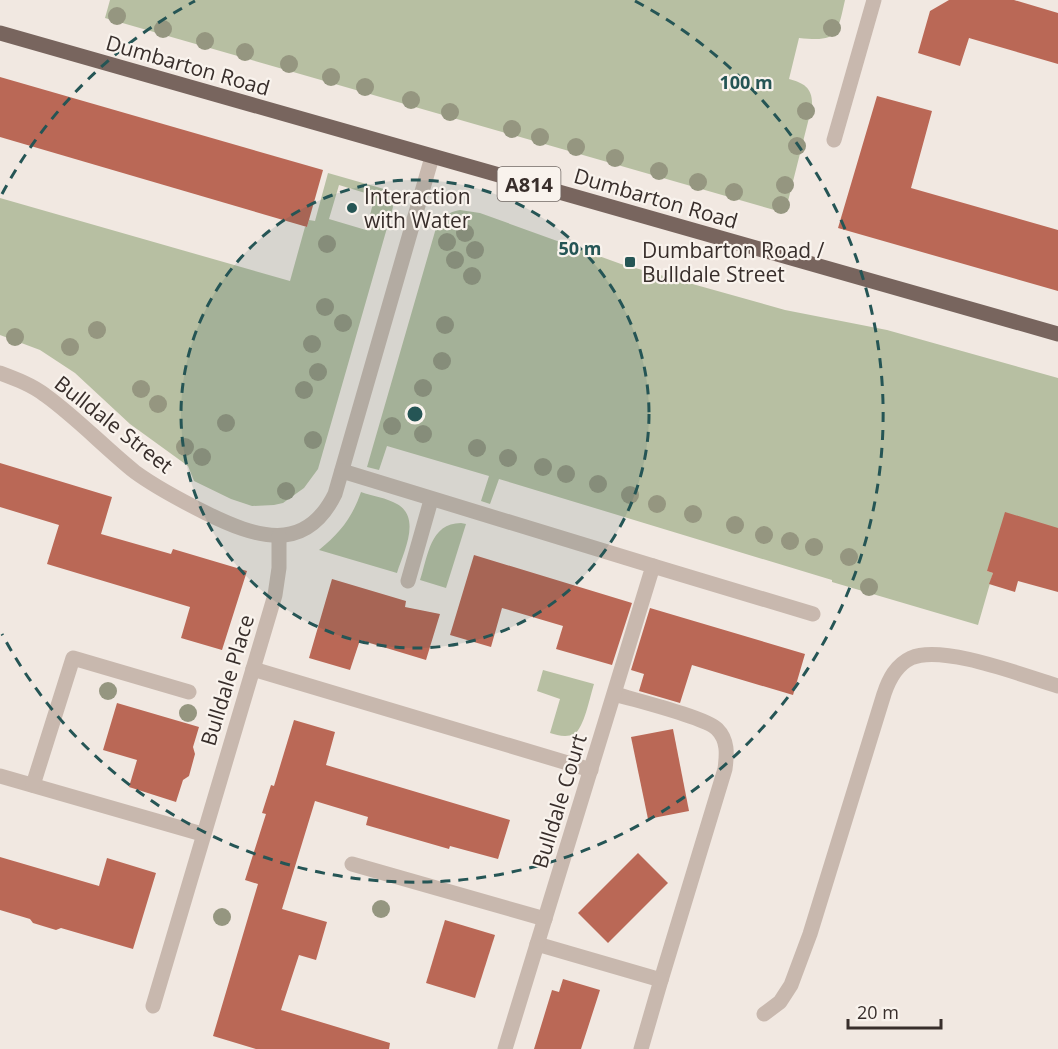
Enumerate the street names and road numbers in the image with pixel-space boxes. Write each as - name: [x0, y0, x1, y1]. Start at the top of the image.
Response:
- street label: Dumbarton Road: [103, 28, 273, 102]
- street label: Dumbarton Road: [571, 161, 741, 235]
- road number: A814: [498, 167, 560, 201]
- street label: Bulldale Street: [49, 369, 179, 479]
- street label: Bulldale Place: [194, 611, 260, 749]
- street label: Bulldale Court: [525, 730, 593, 872]

